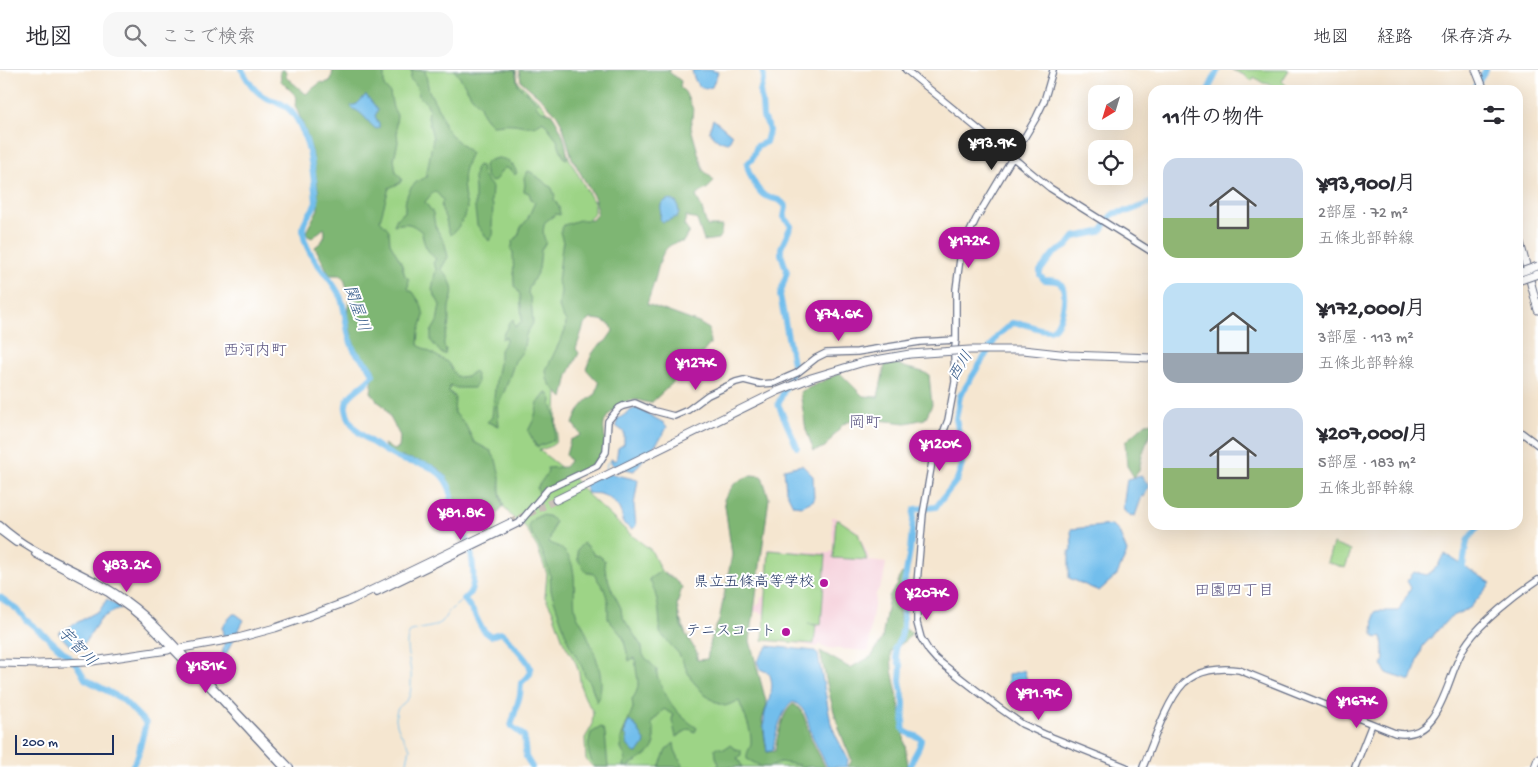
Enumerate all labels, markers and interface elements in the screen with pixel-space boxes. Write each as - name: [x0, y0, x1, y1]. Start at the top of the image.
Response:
- search box: [103, 12, 453, 57]
- icon: search: [121, 21, 149, 49]
- text: 地図: [25, 25, 73, 54]
- text: ここで検索: [161, 27, 256, 50]
- text: 地図: [1313, 28, 1349, 49]
- text: 経路: [1377, 28, 1413, 49]
- text: 保存済み: [1441, 28, 1513, 49]
- north arrow: [1088, 85, 1132, 130]
- map controls: [1088, 85, 1133, 185]
- icon: filters: [1480, 101, 1508, 129]
- text: 11件の物件: [1163, 107, 1264, 132]
- pin: ¥93.9K: [951, 128, 1033, 171]
- text: ¥93.9K: [969, 135, 1015, 154]
- button: locate: [1088, 140, 1133, 185]
- text: ¥93,900/月: [1318, 173, 1416, 198]
- icon: home: [1203, 178, 1263, 238]
- text: 2部屋 · 72 m²: [1318, 205, 1408, 224]
- pin: ¥172K: [934, 226, 1004, 269]
- text: 五條北部幹線: [1318, 231, 1414, 250]
- text: ¥172K: [950, 233, 988, 252]
- water label: 関屋川: [338, 283, 373, 335]
- text: ¥172,000/月: [1318, 298, 1426, 323]
- pin: ¥74.6K: [798, 300, 880, 342]
- icon: home: [1203, 303, 1263, 363]
- text: ¥74.6K: [816, 306, 862, 325]
- text: 3部屋 · 113 m²: [1318, 330, 1414, 349]
- district label: 西河内町: [223, 341, 287, 362]
- pin: ¥127K: [661, 348, 731, 391]
- water label: 西川: [945, 348, 979, 386]
- text: ¥127K: [677, 355, 715, 374]
- text: 五條北部幹線: [1318, 356, 1414, 375]
- district label: 岡町: [849, 414, 881, 434]
- text: ¥207,000/月: [1318, 423, 1429, 448]
- icon: home: [1203, 428, 1263, 488]
- pin: ¥120K: [905, 430, 975, 472]
- text: ¥120K: [920, 436, 960, 455]
- text: 5部屋 · 183 m²: [1318, 455, 1416, 474]
- text: 五條北部幹線: [1318, 481, 1414, 500]
- pin: ¥81.8K: [420, 498, 502, 541]
- text: ¥81.8K: [438, 505, 484, 524]
- pin: ¥83.2K: [86, 550, 168, 593]
- text: ¥83.2K: [104, 557, 150, 576]
- place label: 県立五條高等学校: [694, 573, 814, 592]
- marker: 県立五條高等学校: [818, 577, 830, 589]
- pin: ¥207K: [892, 578, 962, 621]
- district label: 田園四丁目: [1194, 583, 1274, 602]
- text: ¥207K: [906, 585, 948, 604]
- water label: 宇智川: [52, 623, 100, 672]
- place label: テニスコート: [686, 623, 776, 641]
- marker: テニスコート: [780, 626, 792, 638]
- pin: ¥151K: [171, 652, 241, 694]
- text: ¥151K: [187, 658, 225, 677]
- pin: ¥91.9K: [998, 678, 1080, 721]
- text: ¥91.9K: [1017, 685, 1061, 704]
- pin: ¥167K: [1322, 686, 1392, 729]
- text: ¥167K: [1337, 693, 1377, 712]
- scale bar: [15, 732, 114, 755]
- text: 200 m: [22, 735, 58, 752]

